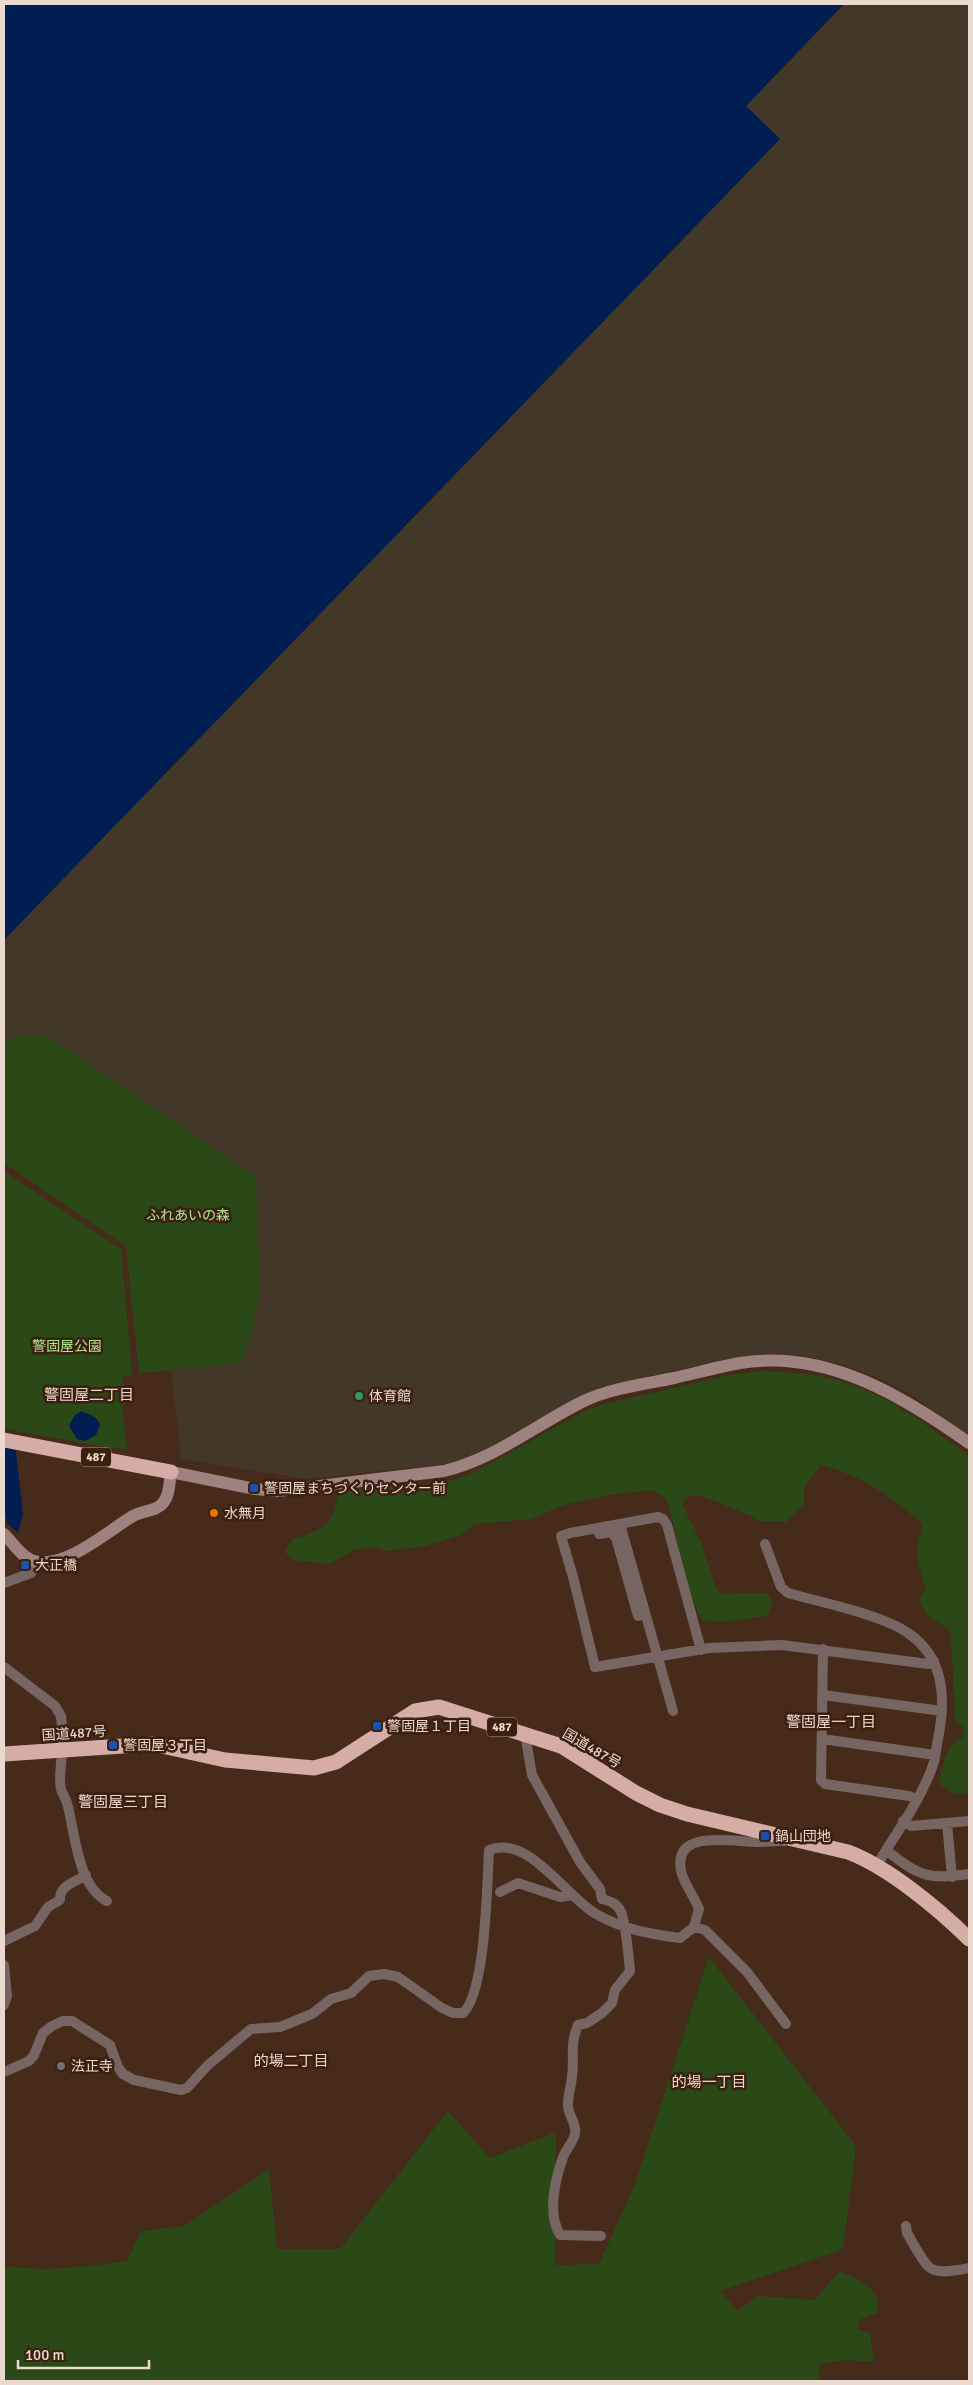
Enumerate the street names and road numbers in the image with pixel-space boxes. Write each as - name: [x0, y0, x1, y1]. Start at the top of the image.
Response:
- road number: 487: [81, 1448, 111, 1466]
- road number: 487: [487, 1718, 517, 1736]
- street label: 国道487号: [41, 1723, 107, 1744]
- street label: 国道487号: [559, 1725, 624, 1772]

